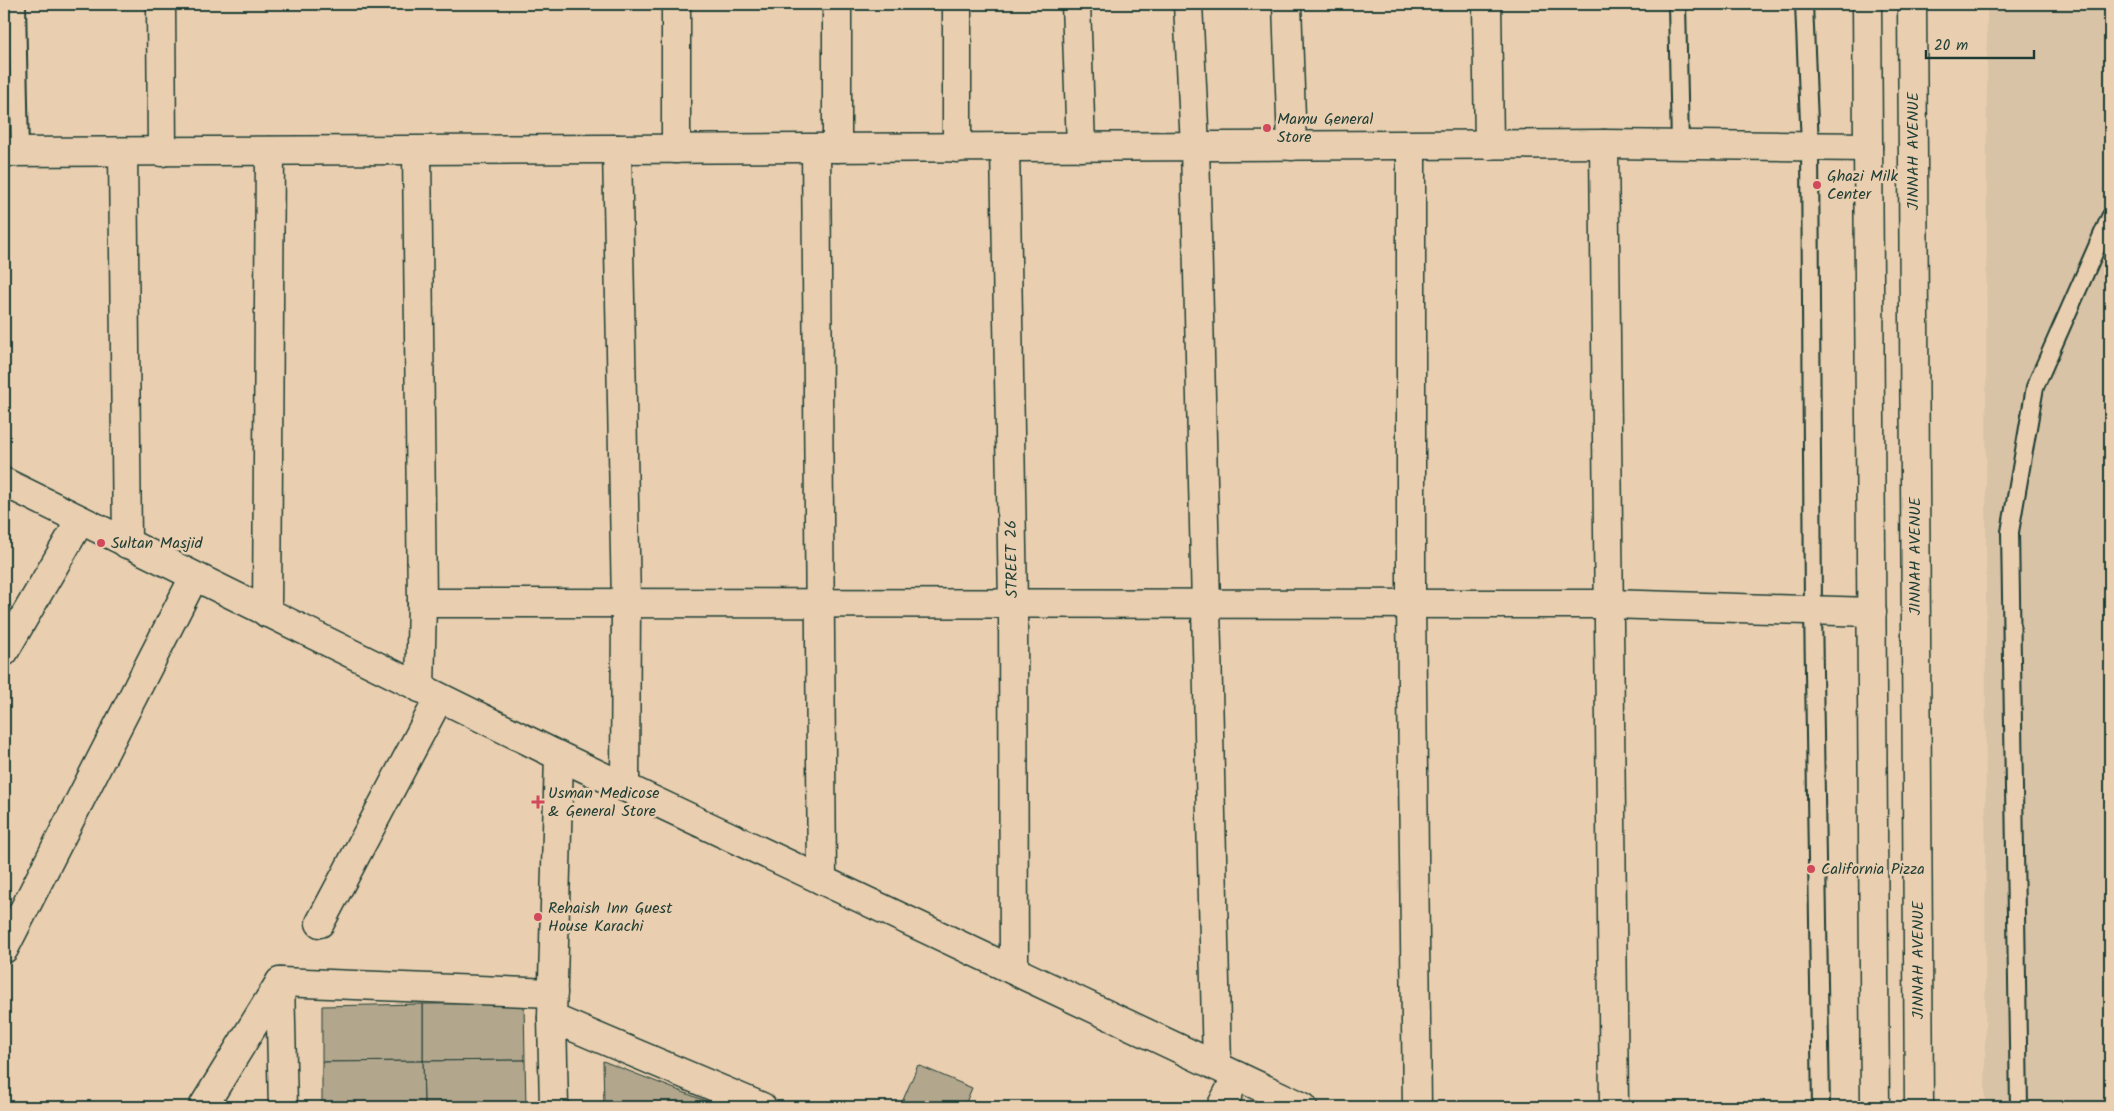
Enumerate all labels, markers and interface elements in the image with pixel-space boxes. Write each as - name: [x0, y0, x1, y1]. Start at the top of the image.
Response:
- scale bar: [1926, 28, 2034, 60]
- text: 20 m: [1934, 34, 1968, 58]
- street label: JINNAH AVENUE: [1901, 91, 1926, 210]
- place label: Mamu General Store: [1277, 107, 1373, 150]
- marker: Mamu General Store: [1261, 122, 1273, 134]
- place label: Ghazi Milk Center: [1827, 164, 1898, 207]
- marker: Ghazi Milk Center: [1811, 179, 1823, 191]
- street label: JINNAH AVENUE: [1903, 496, 1928, 615]
- street label: STREET 26: [999, 520, 1025, 598]
- place label: Sultan Masjid: [111, 531, 204, 556]
- marker: Sultan Masjid: [95, 537, 107, 549]
- place label: Usman Medicose & General Store: [548, 781, 660, 824]
- marker: Usman Medicose & General Store: [532, 796, 544, 808]
- place label: California Pizza: [1821, 857, 1925, 882]
- marker: California Pizza: [1805, 863, 1817, 875]
- place label: Rehaish Inn Guest House Karachi: [548, 896, 673, 939]
- street label: JINNAH AVENUE: [1906, 900, 1931, 1019]
- marker: Rehaish Inn Guest House Karachi: [532, 911, 544, 923]

